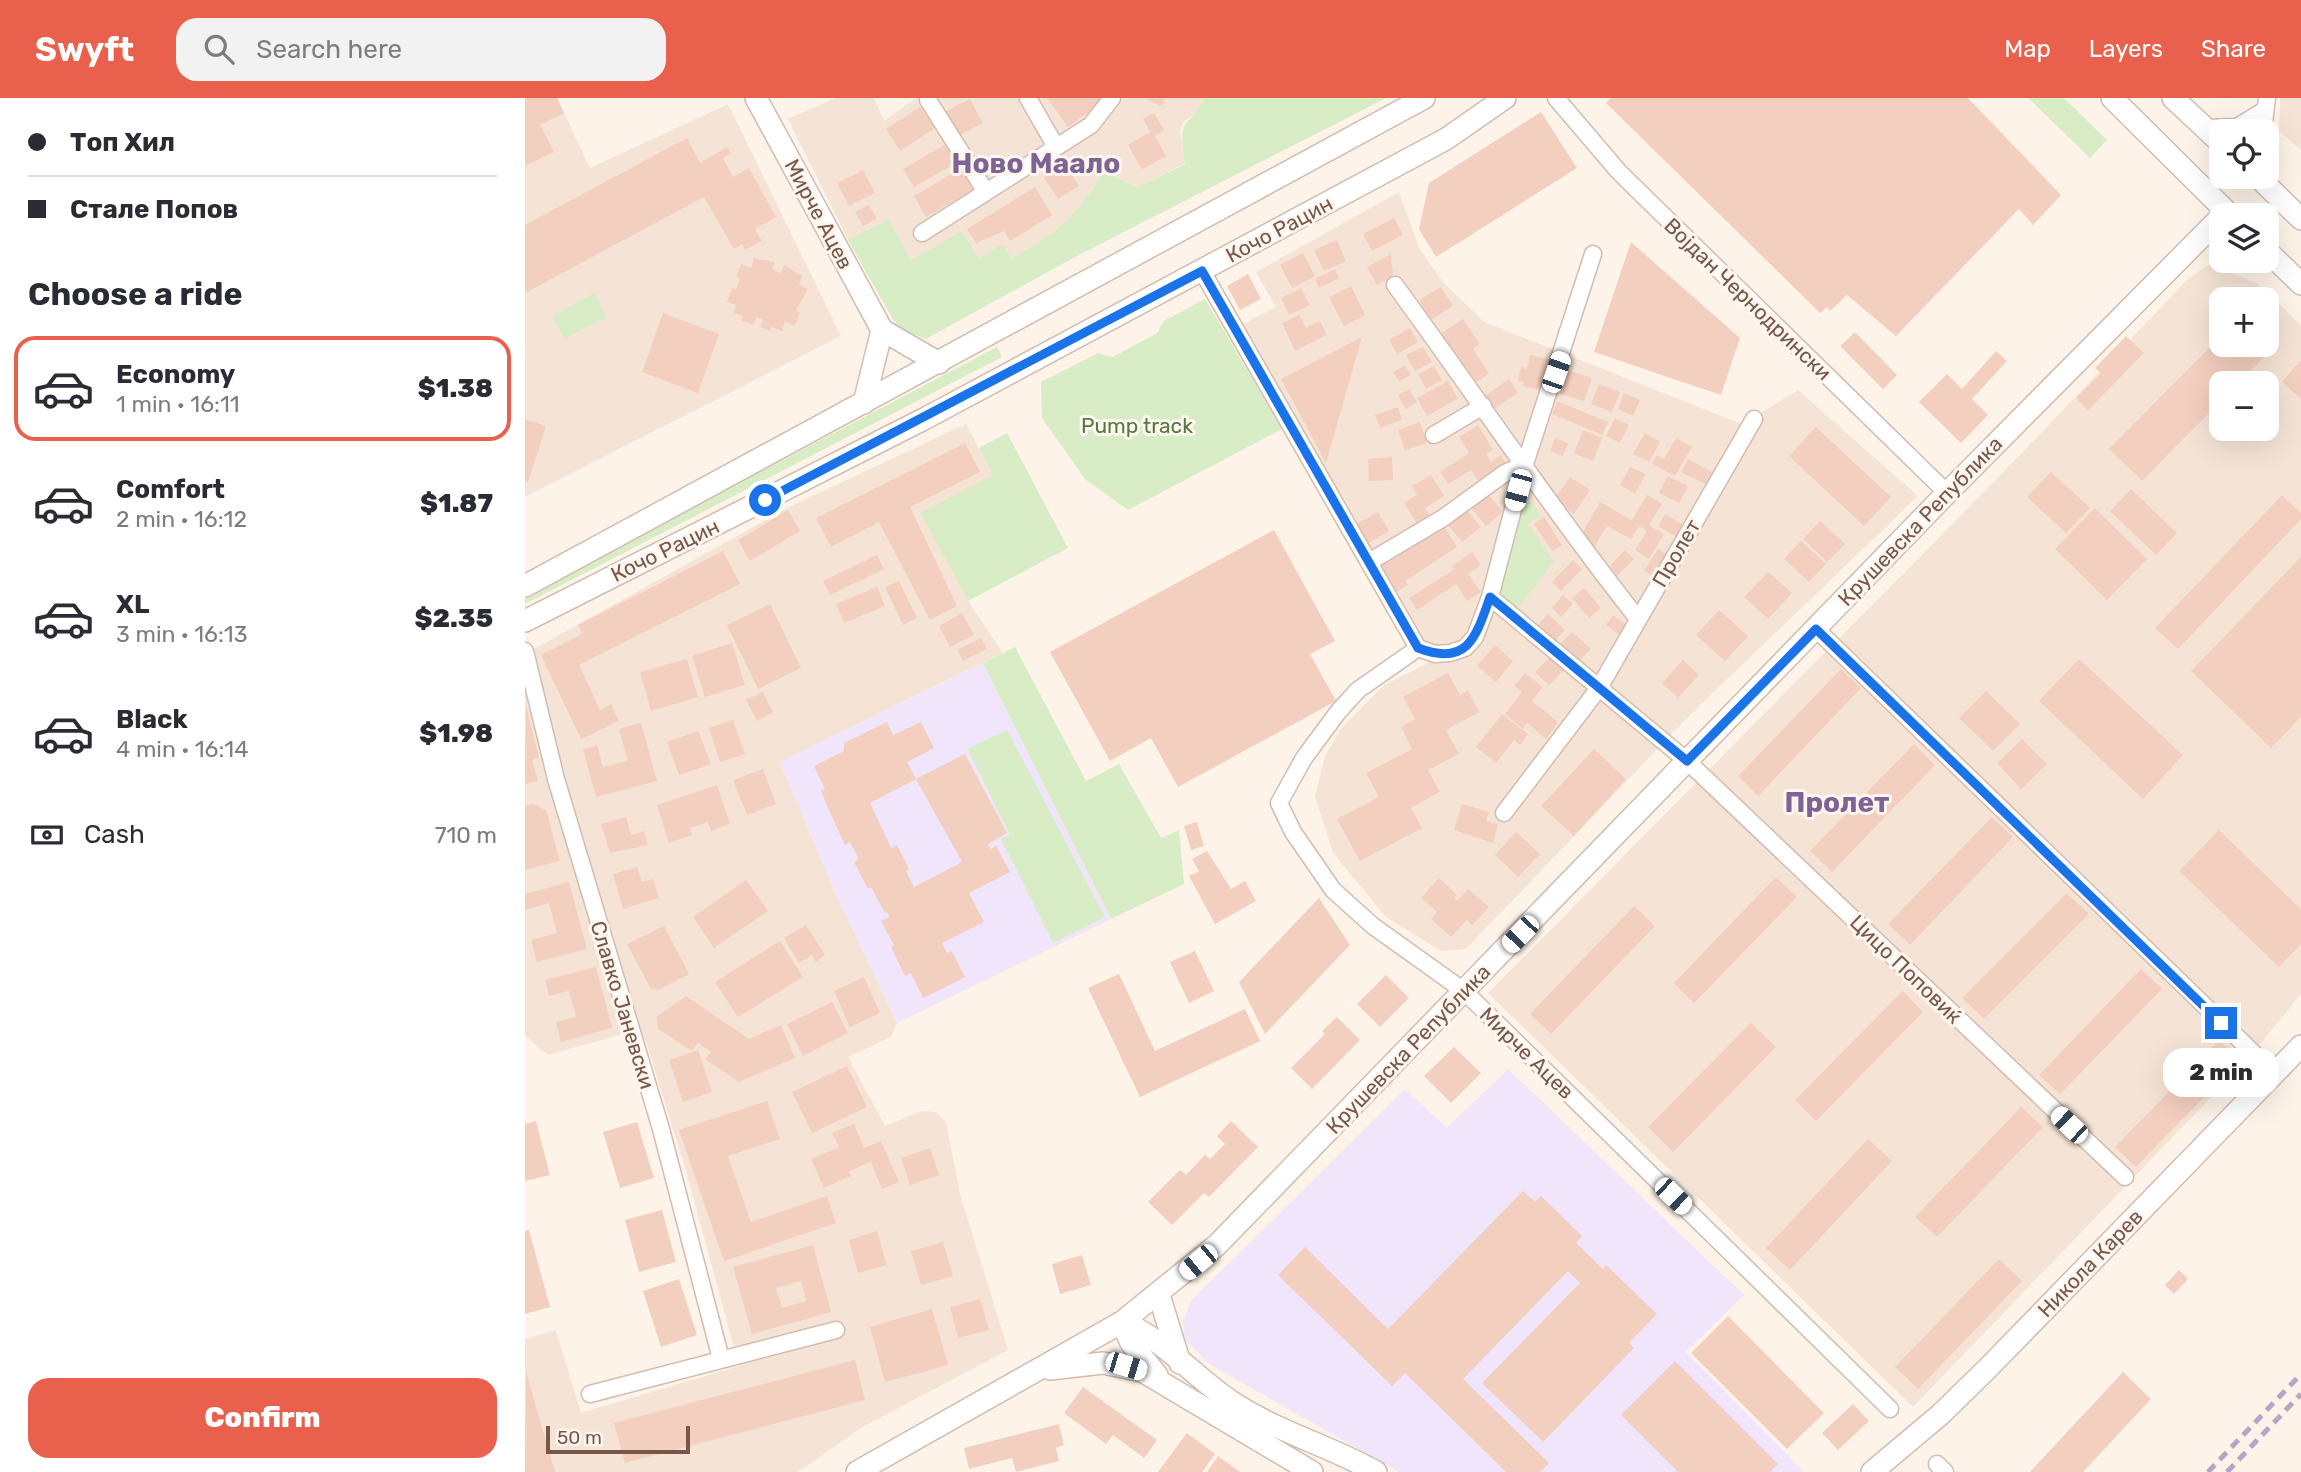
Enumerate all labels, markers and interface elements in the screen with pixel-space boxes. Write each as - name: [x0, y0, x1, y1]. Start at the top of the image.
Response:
- search box: [176, 18, 666, 81]
- text: Swyft: [35, 30, 134, 69]
- icon: search: [200, 30, 238, 68]
- text: Search here: [256, 34, 402, 65]
- text: Map: [2004, 35, 2051, 63]
- text: Layers: [2089, 35, 2163, 63]
- text: Share: [2201, 35, 2266, 63]
- map controls: [2209, 119, 2279, 441]
- button: locate: [2209, 119, 2279, 189]
- text: Топ Хил: [70, 127, 175, 158]
- district label: Ново Маало: [952, 147, 1120, 180]
- street label: Мирче Ацев: [780, 155, 858, 273]
- street label: Кочо Рацин: [1221, 190, 1337, 268]
- text: Стале Попов: [70, 194, 238, 225]
- button: layers: [2209, 203, 2279, 273]
- street label: Војдан Чернодрински: [1659, 213, 1837, 385]
- text: Choose a ride: [28, 275, 242, 313]
- button: +: [2209, 287, 2279, 357]
- car: [1540, 349, 1573, 395]
- icon: car: [32, 357, 95, 420]
- text: Economy: [116, 359, 235, 390]
- button: −: [2209, 371, 2279, 441]
- text: $1.38: [418, 373, 493, 404]
- text: 1 min · 16:11: [116, 390, 240, 418]
- park label: Pump track: [1081, 413, 1193, 438]
- street label: Крушевска Република: [1833, 431, 2007, 611]
- car: [1503, 467, 1534, 513]
- icon: car: [32, 472, 95, 535]
- text: Comfort: [116, 474, 225, 505]
- route start: [749, 484, 781, 516]
- text: $1.87: [420, 488, 493, 519]
- text: 2 min · 16:12: [116, 505, 247, 533]
- street label: Кочо Рацин: [607, 513, 723, 587]
- street label: Пролет: [1647, 514, 1705, 591]
- icon: car: [32, 587, 95, 650]
- text: XL: [116, 589, 149, 620]
- text: $2.35: [415, 603, 493, 634]
- text: 3 min · 16:13: [116, 620, 248, 648]
- icon: car: [32, 702, 95, 765]
- text: Black: [116, 704, 188, 735]
- text: $1.98: [419, 718, 493, 749]
- text: 4 min · 16:14: [116, 735, 248, 763]
- district label: Пролет: [1785, 786, 1889, 819]
- icon: cash: [28, 816, 66, 854]
- text: Cash: [84, 819, 145, 850]
- text: 710 m: [435, 821, 497, 849]
- street label: Цицо Поповиќ: [1845, 909, 1967, 1029]
- car: [1498, 912, 1543, 956]
- street label: Славко Јаневски: [586, 918, 660, 1092]
- street label: Крушевска Република: [1321, 959, 1495, 1139]
- street label: Мирче Ацев: [1475, 1002, 1579, 1104]
- route end: [2205, 1007, 2237, 1039]
- callout: 2 min: [2163, 1048, 2279, 1096]
- text: 2 min: [2189, 1058, 2253, 1086]
- car: [2047, 1103, 2092, 1147]
- car: [1651, 1174, 1696, 1218]
- street label: Никола Карев: [2032, 1204, 2148, 1322]
- car: [1176, 1240, 1221, 1284]
- car: [1103, 1350, 1150, 1382]
- button: Confirm: [28, 1378, 497, 1458]
- scale bar: [546, 1423, 689, 1455]
- text: 50 m: [557, 1426, 602, 1449]

